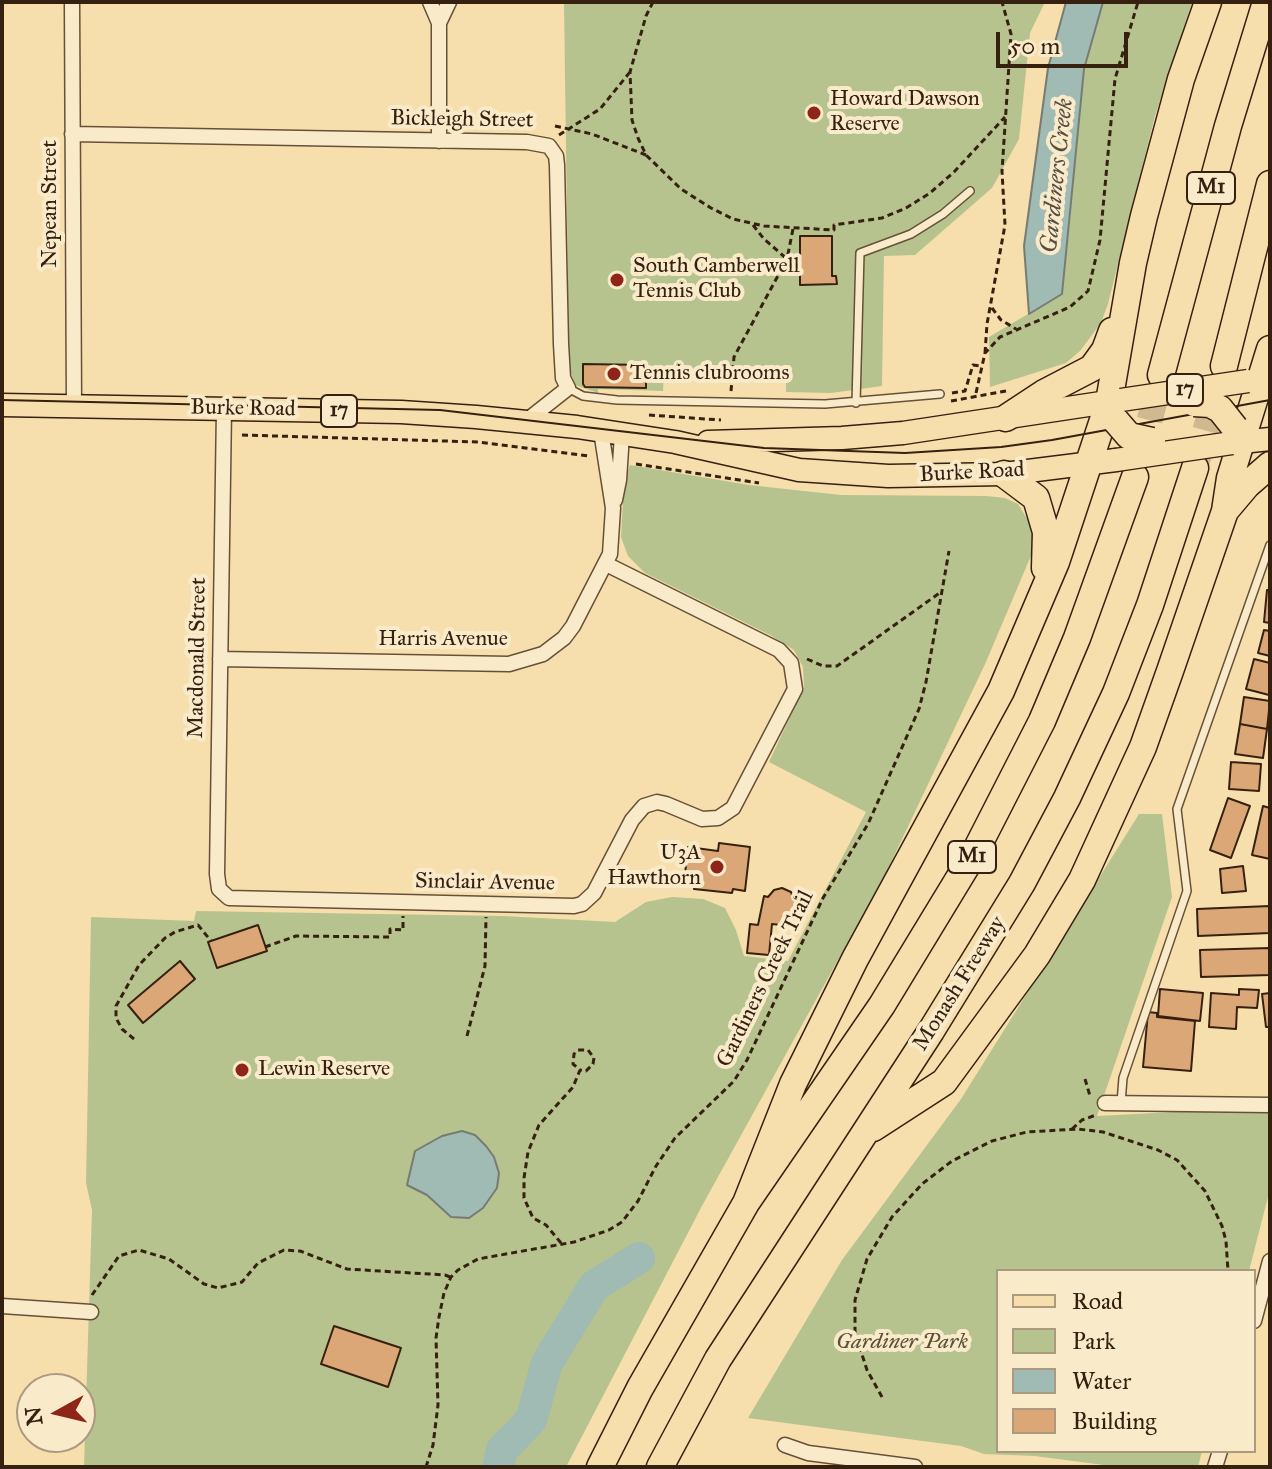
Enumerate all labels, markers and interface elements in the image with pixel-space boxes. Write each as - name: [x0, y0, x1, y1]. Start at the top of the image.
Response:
- scale bar: [1000, 16, 1132, 66]
- text: 50 m: [1010, 31, 1060, 61]
- place label: Howard Dawson Reserve: [830, 87, 980, 138]
- water label: Gardiners Creek: [1036, 97, 1080, 255]
- marker: Howard Dawson Reserve: [805, 104, 823, 122]
- street label: Bickleigh Street: [390, 106, 534, 134]
- street label: Nepean Street: [38, 140, 64, 268]
- road number: M1: [1187, 172, 1235, 204]
- place label: South Camberwell Tennis Club: [633, 254, 800, 306]
- marker: South Camberwell Tennis Club: [608, 271, 626, 289]
- place label: Tennis clubrooms: [630, 361, 790, 387]
- marker: Tennis clubrooms: [605, 365, 623, 383]
- road number: 17: [1167, 374, 1203, 406]
- street label: Burke Road: [190, 395, 296, 423]
- road number: 17: [321, 395, 357, 427]
- street label: Burke Road: [919, 457, 1025, 489]
- street label: Macdonald Street: [183, 577, 213, 739]
- street label: Harris Avenue: [378, 627, 508, 653]
- place label: U3A Hawthorn: [607, 841, 701, 892]
- road number: M1: [948, 841, 996, 873]
- marker: U3A Hawthorn: [708, 858, 726, 876]
- street label: Sinclair Avenue: [415, 869, 555, 897]
- street label: Gardiners Creek Trail: [712, 886, 820, 1072]
- street label: Monash Freeway: [908, 912, 1012, 1056]
- place label: Lewin Reserve: [258, 1057, 390, 1083]
- marker: Lewin Reserve: [233, 1061, 251, 1079]
- legend: [996, 1269, 1256, 1453]
- text: Road: [1072, 1286, 1123, 1316]
- text: Park: [1072, 1326, 1115, 1356]
- park label: Gardiner Park: [836, 1330, 968, 1356]
- text: Water: [1072, 1366, 1131, 1396]
- north arrow: [16, 1373, 96, 1453]
- text: N: [19, 1405, 48, 1427]
- text: Building: [1072, 1406, 1157, 1436]

